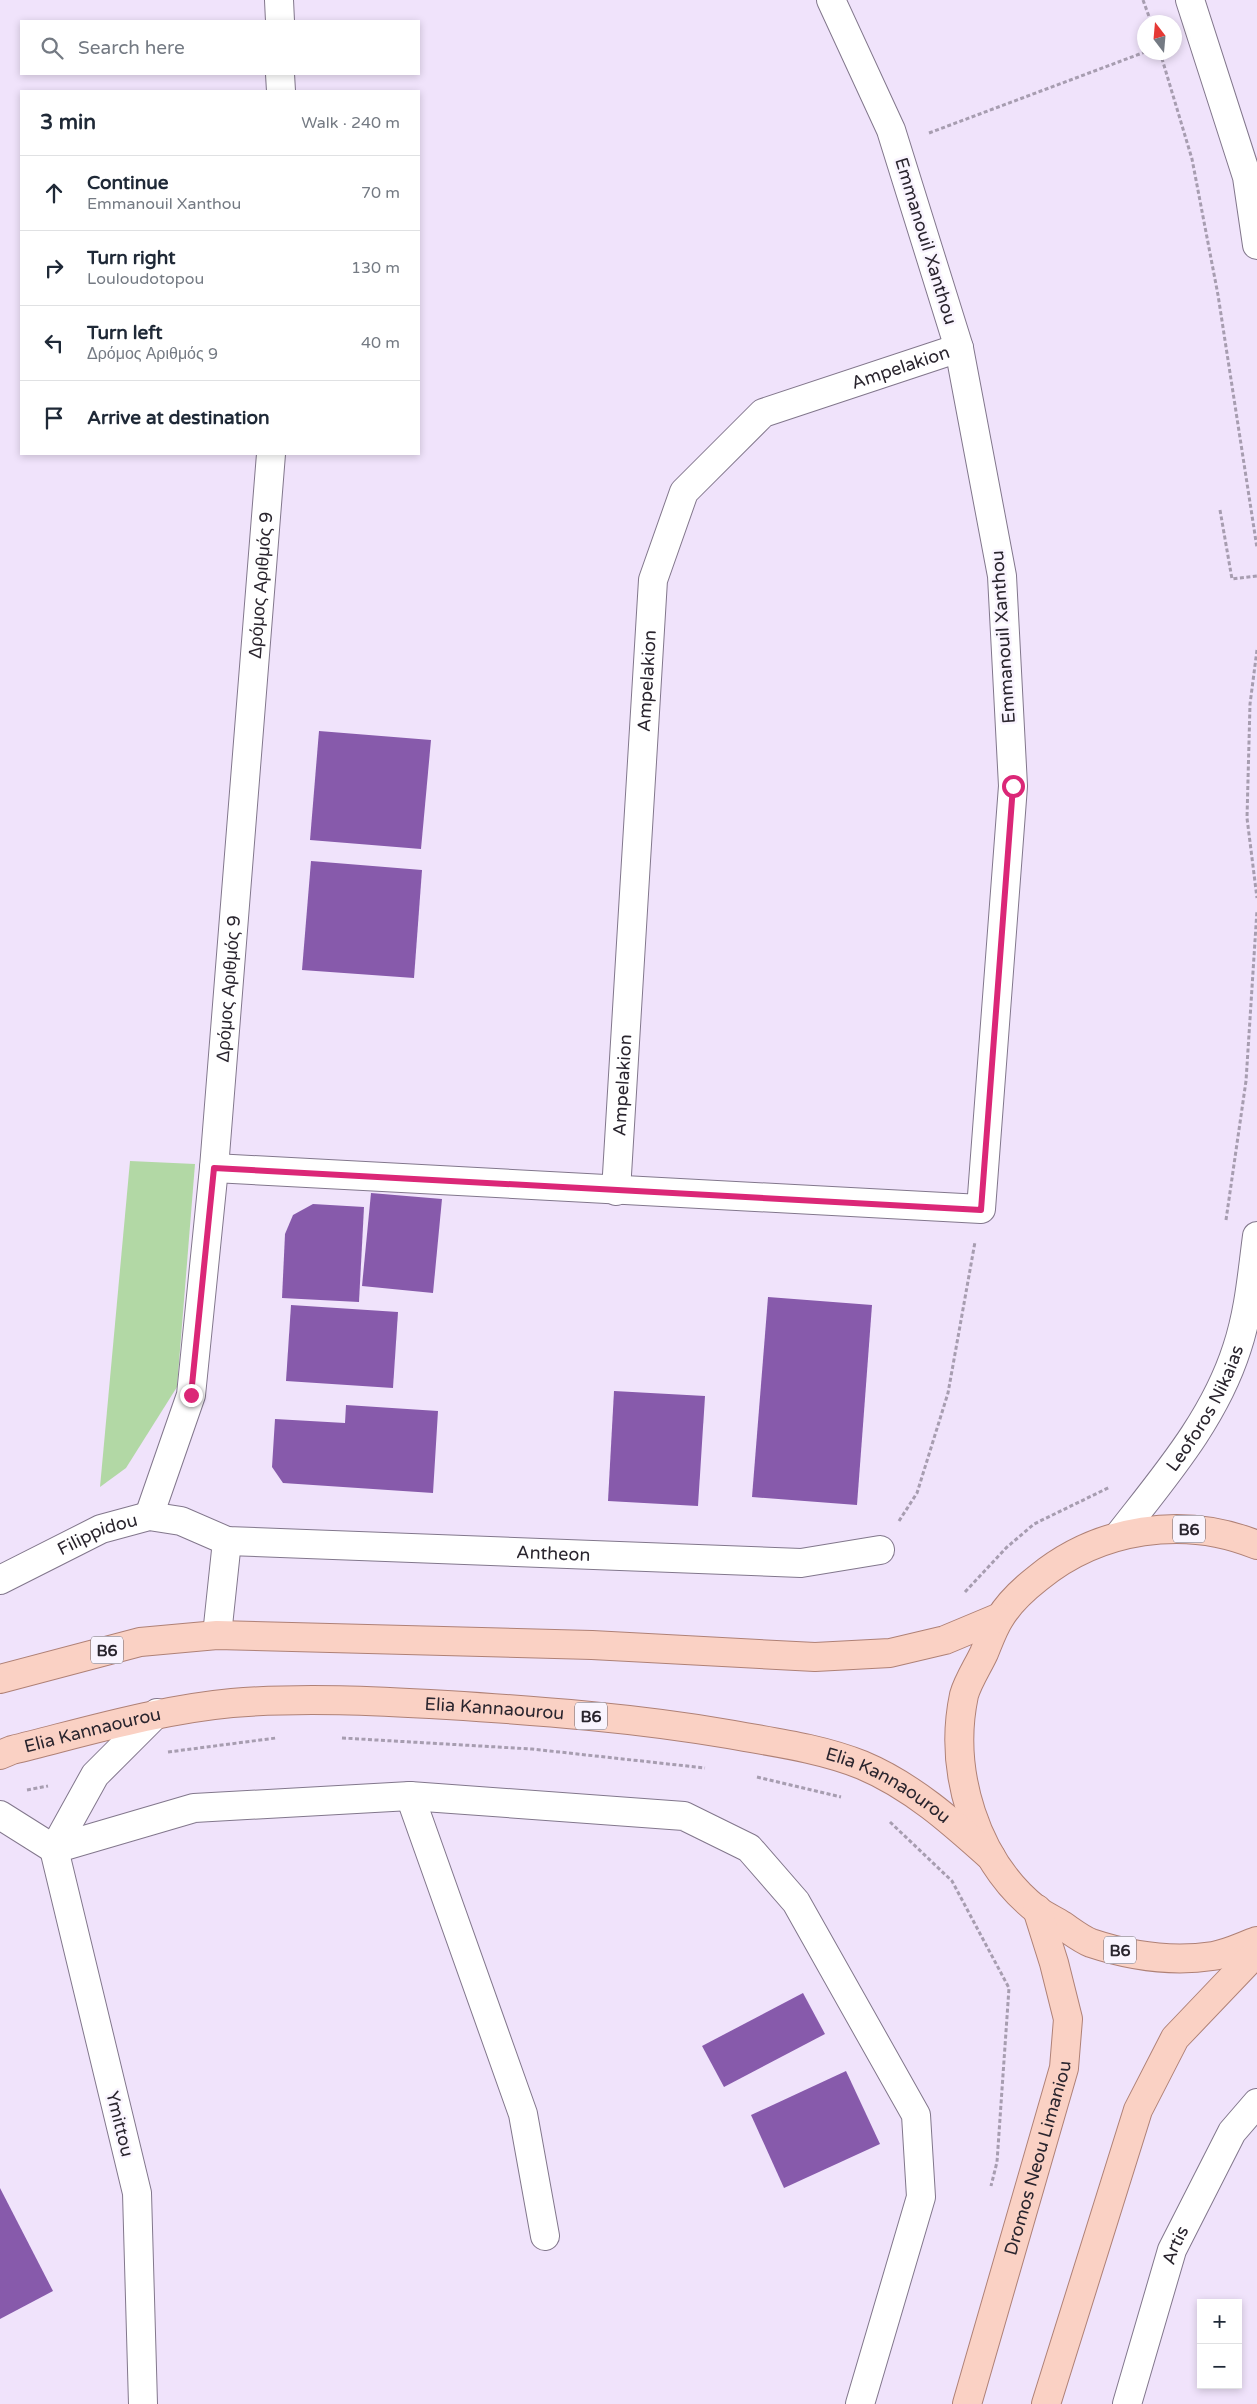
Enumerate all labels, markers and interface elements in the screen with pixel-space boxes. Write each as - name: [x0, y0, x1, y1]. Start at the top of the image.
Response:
- north arrow: [1137, 15, 1182, 60]
- search box: [20, 20, 420, 75]
- icon: search: [38, 34, 66, 62]
- text: Search here: [78, 37, 185, 59]
- text: 3 min: [40, 110, 96, 135]
- text: Walk · 240 m: [301, 113, 400, 133]
- street label: Emmanouil Xanthou: [890, 155, 962, 327]
- text: Continue: [87, 172, 169, 194]
- icon: ahead: [40, 179, 68, 207]
- text: 70 m: [361, 183, 400, 203]
- text: Emmanouil Xanthou: [87, 194, 241, 214]
- text: Turn right: [87, 247, 175, 269]
- icon: right: [40, 254, 68, 282]
- text: 130 m: [351, 258, 400, 278]
- text: Louloudotopou: [87, 269, 204, 289]
- text: Turn left: [87, 322, 163, 344]
- icon: left: [40, 329, 68, 357]
- text: 40 m: [361, 333, 400, 353]
- street label: Ampelakion: [849, 341, 952, 394]
- text: Δρόμος Αριθμός 9: [87, 344, 218, 364]
- icon: arrive: [40, 404, 68, 432]
- text: Arrive at destination: [87, 407, 270, 429]
- street label: Δρόμος Αριθμός 9: [244, 511, 277, 659]
- street label: Emmanouil Xanthou: [986, 550, 1020, 724]
- street label: Ampelakion: [633, 629, 661, 733]
- route start: [1002, 775, 1025, 798]
- street label: Δρόμος Αριθμός 9: [211, 914, 245, 1063]
- street label: Ampelakion: [608, 1033, 636, 1137]
- street label: Leoforos Nikaias: [1161, 1342, 1248, 1476]
- route end: [180, 1384, 203, 1407]
- street label: Filippidou: [54, 1509, 140, 1560]
- road number: B6: [1173, 1516, 1205, 1542]
- street label: Antheon: [516, 1541, 591, 1566]
- road number: B6: [91, 1636, 123, 1664]
- street label: Elia Kannaourou: [424, 1693, 565, 1725]
- road number: B6: [575, 1702, 607, 1730]
- street label: Elia Kannaourou: [22, 1703, 163, 1758]
- street label: Elia Kannaourou: [823, 1743, 955, 1828]
- road number: B6: [1104, 1936, 1136, 1964]
- street label: Dromos Neou Limaniou: [999, 2060, 1076, 2258]
- street label: Ymittou: [101, 2089, 139, 2159]
- street label: Artis: [1157, 2222, 1193, 2267]
- map controls: [1197, 2299, 1242, 2389]
- button: +: [1197, 2299, 1242, 2344]
- button: −: [1197, 2344, 1242, 2389]

